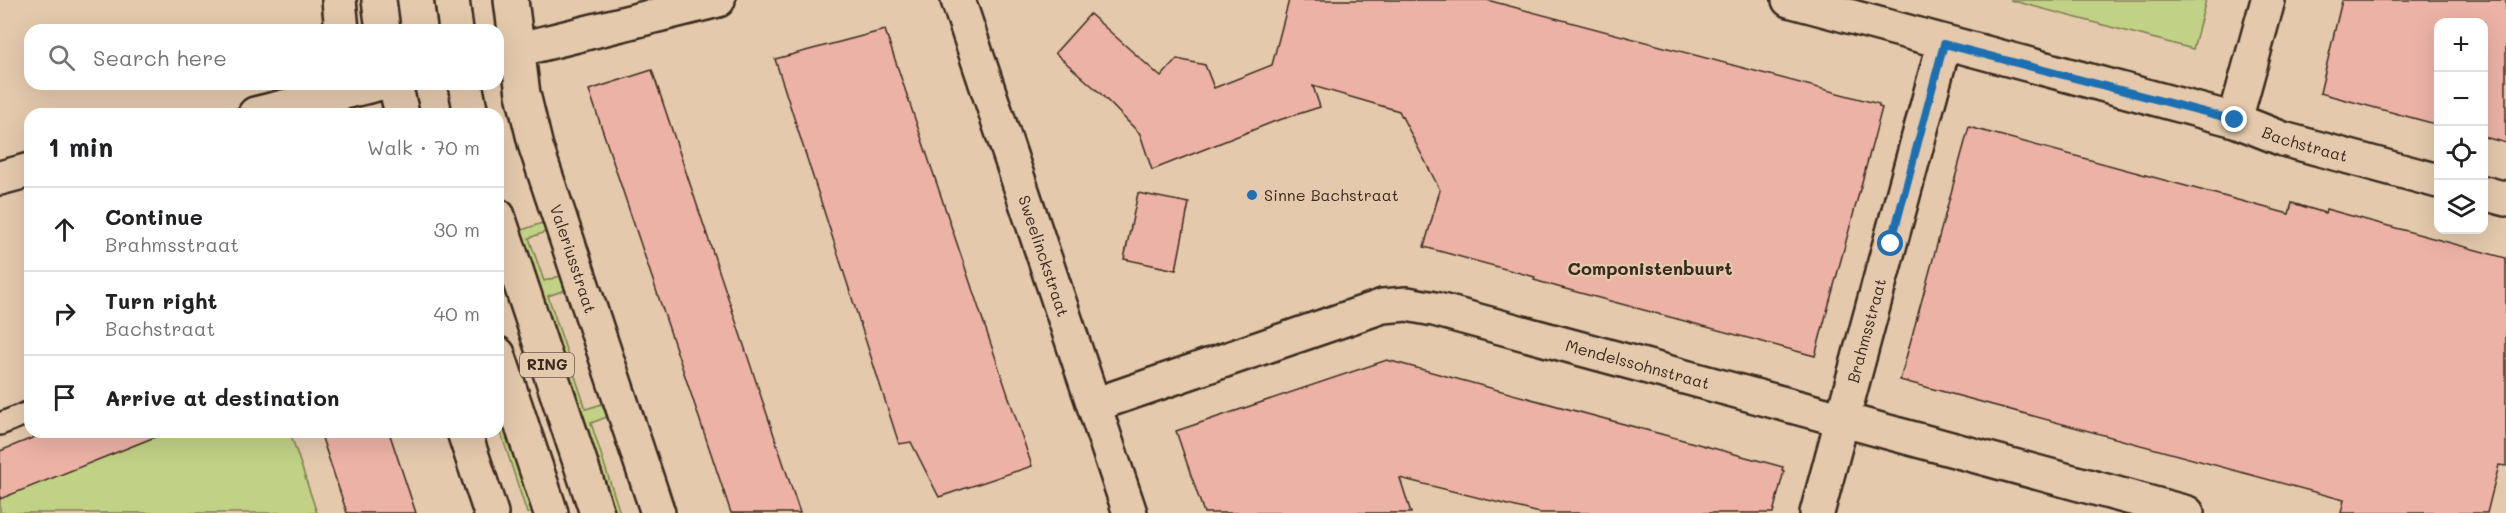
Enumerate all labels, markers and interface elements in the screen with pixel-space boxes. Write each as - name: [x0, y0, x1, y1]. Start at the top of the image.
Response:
- map controls: [2434, 18, 2488, 234]
- button: +: [2434, 18, 2488, 72]
- search box: [24, 24, 504, 90]
- icon: search: [45, 41, 78, 74]
- text: Search here: [93, 43, 227, 72]
- button: −: [2434, 72, 2488, 126]
- route end: [2221, 106, 2247, 132]
- street label: Bachstraat: [2259, 121, 2350, 166]
- button: locate: [2434, 126, 2488, 180]
- text: 1 min: [48, 130, 113, 164]
- text: Walk · 70 m: [367, 134, 480, 160]
- button: layers: [2434, 180, 2488, 234]
- place label: Sinne Bachstraat: [1264, 184, 1399, 205]
- marker: Sinne Bachstraat: [1245, 188, 1259, 202]
- street label: Sweelinckstraat: [1014, 192, 1074, 319]
- street label: Valeriusstraat: [546, 201, 602, 316]
- text: Continue: [105, 202, 203, 231]
- icon: ahead: [48, 213, 81, 246]
- text: 30 m: [434, 216, 480, 242]
- route start: [1877, 230, 1903, 256]
- text: Brahmsstraat: [105, 231, 239, 257]
- district label: Componistenbuurt: [1568, 256, 1732, 280]
- street label: Brahmsstraat: [1842, 276, 1890, 385]
- text: Turn right: [105, 286, 217, 315]
- icon: right: [48, 297, 81, 330]
- text: 40 m: [434, 300, 480, 326]
- text: Bachstraat: [105, 315, 215, 341]
- street label: Mendelssohnstraat: [1563, 334, 1712, 393]
- road number: RING: [520, 353, 574, 377]
- icon: arrive: [48, 381, 81, 414]
- text: Arrive at destination: [105, 383, 340, 412]

